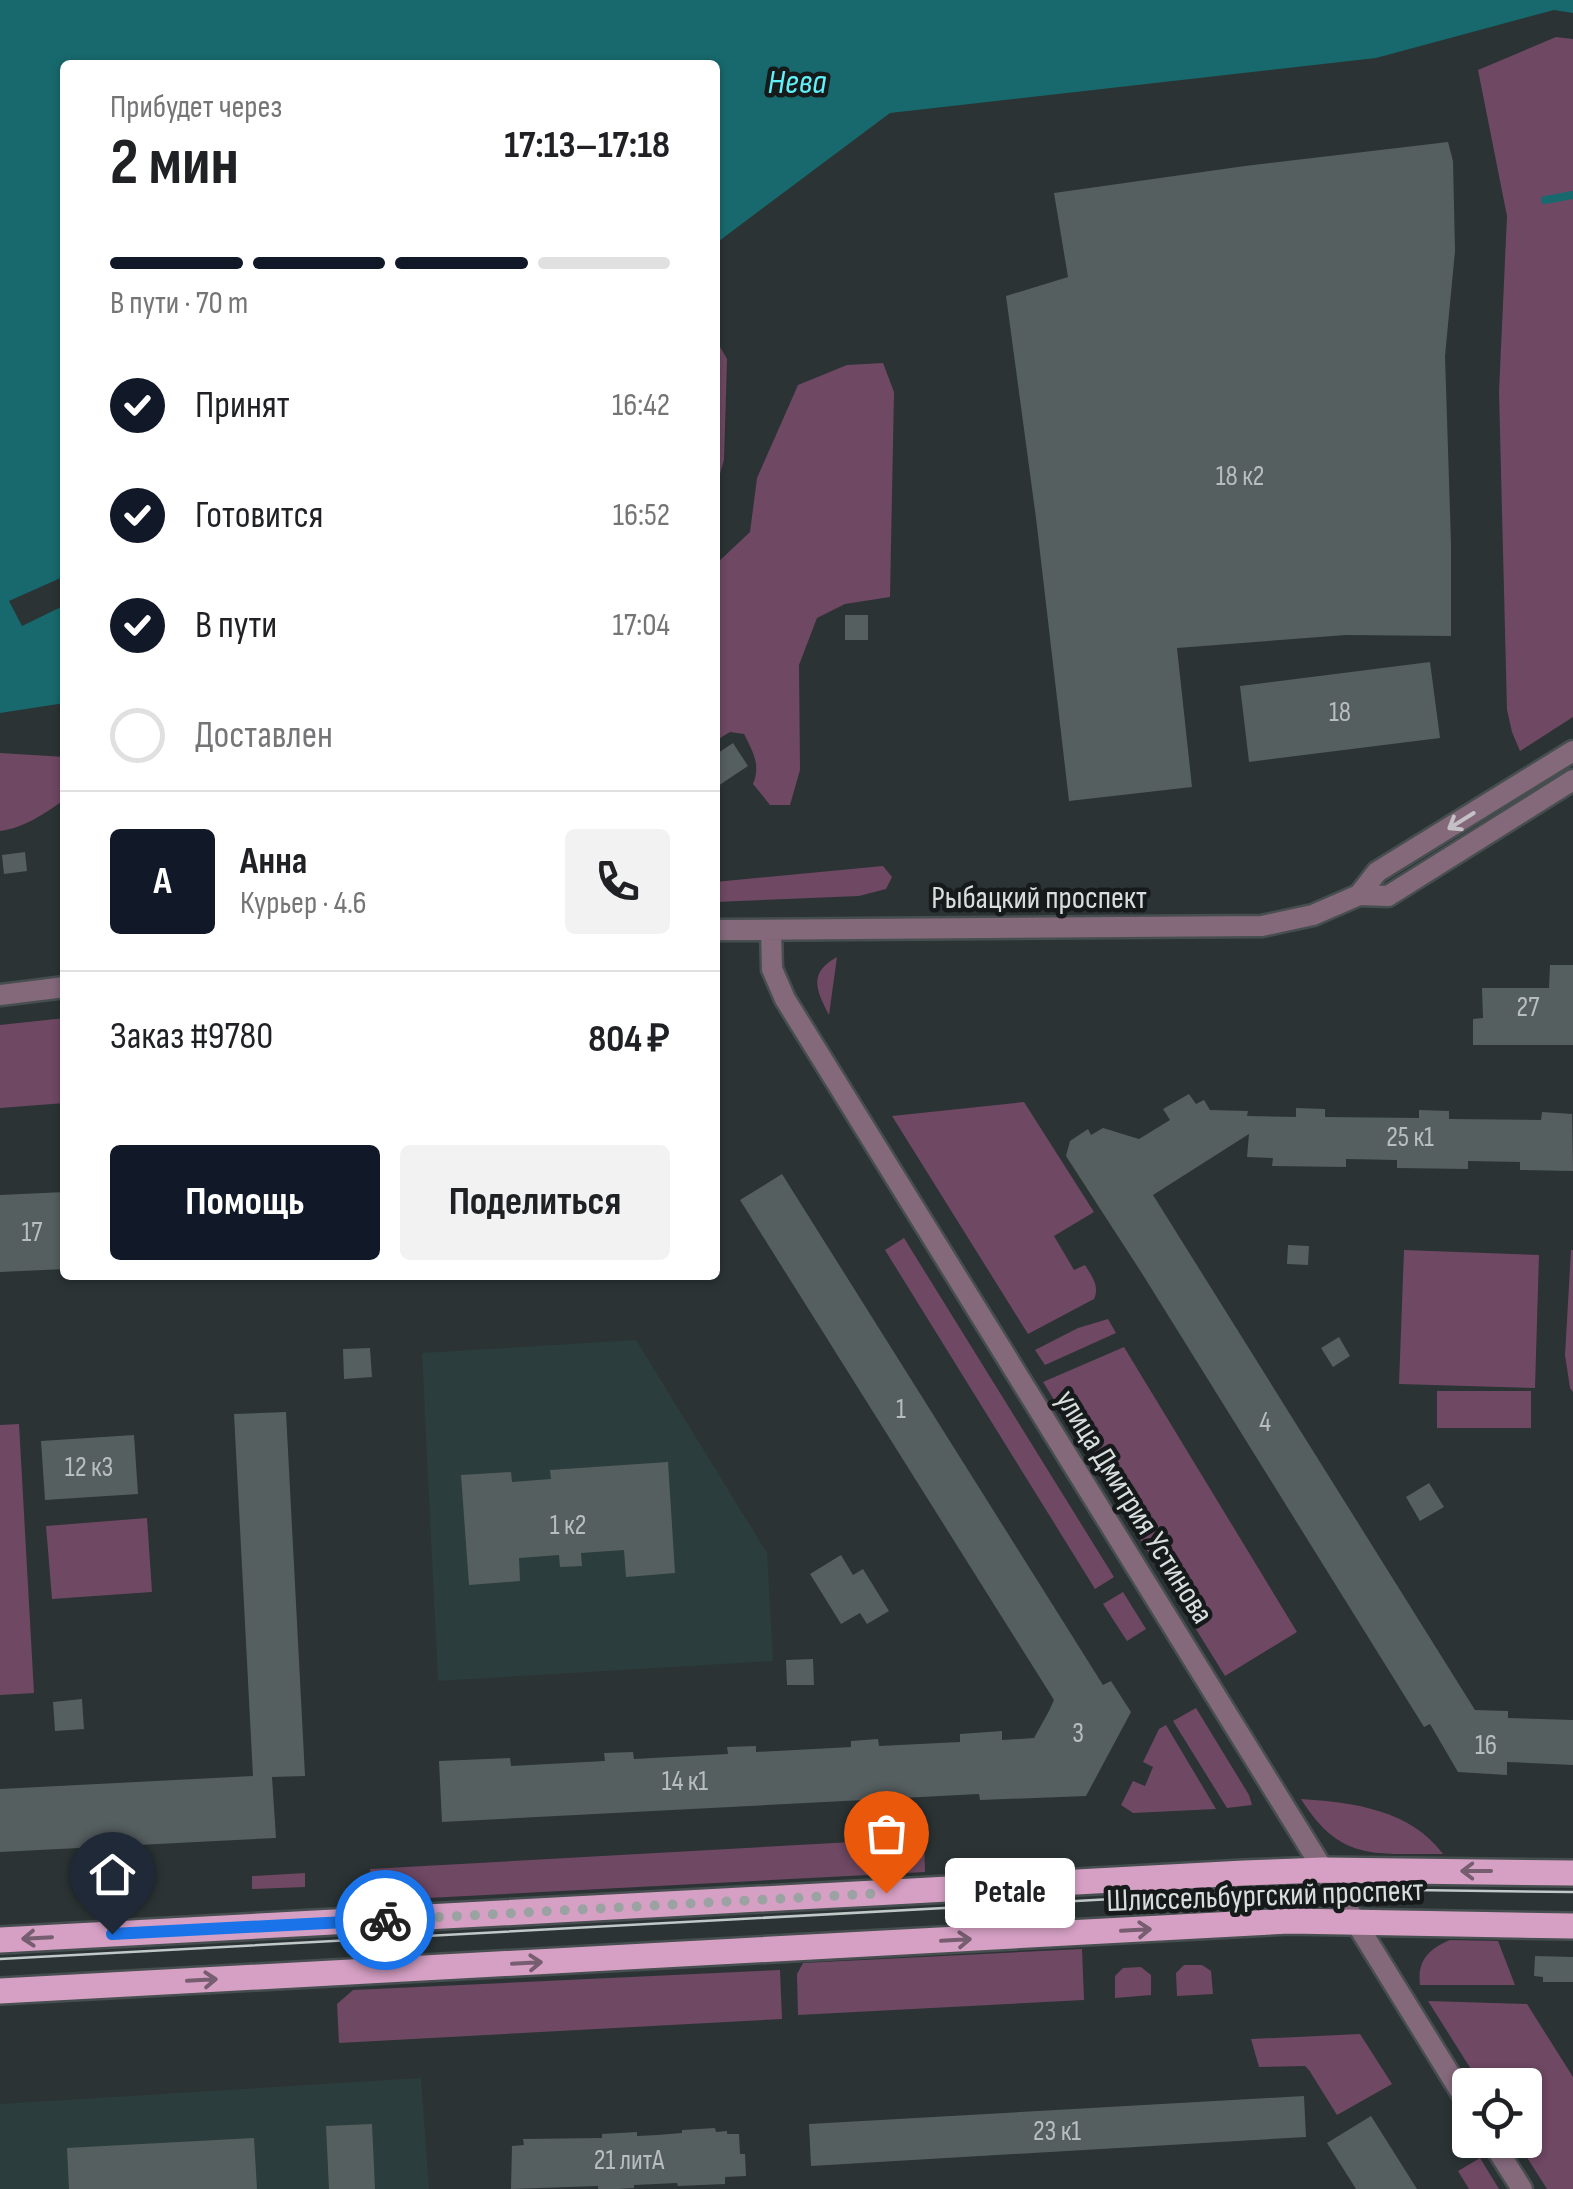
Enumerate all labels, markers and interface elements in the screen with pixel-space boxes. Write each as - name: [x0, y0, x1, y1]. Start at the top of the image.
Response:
- water label: Нева: [767, 61, 827, 104]
- text: Прибудет через: [110, 88, 282, 127]
- text: 17:13–17:18: [504, 123, 670, 168]
- text: 2 мин: [110, 125, 239, 203]
- text: В пути · 70 m: [110, 284, 248, 323]
- icon: check: [110, 378, 165, 433]
- text: Принят: [195, 383, 290, 428]
- text: 16:42: [612, 386, 670, 425]
- house number: 18 к2: [1216, 460, 1264, 493]
- icon: check: [110, 488, 165, 543]
- text: Готовится: [195, 493, 324, 538]
- text: 16:52: [613, 496, 670, 535]
- icon: check: [110, 598, 165, 653]
- text: В пути: [195, 603, 277, 648]
- text: 17:04: [613, 606, 670, 645]
- house number: 18: [1329, 696, 1351, 729]
- text: Доставлен: [195, 713, 333, 758]
- one-way arrow: [1447, 810, 1475, 831]
- button: phone: [565, 829, 670, 934]
- text: Анна: [240, 839, 307, 884]
- text: А: [153, 859, 172, 904]
- street label: Рыбацкий проспект: [931, 879, 1147, 918]
- text: Курьер · 4.6: [240, 884, 366, 923]
- house number: 27: [1517, 991, 1539, 1024]
- text: Заказ #9780: [110, 1014, 273, 1059]
- text: 804 ₽: [588, 1017, 670, 1062]
- house number: 25 к1: [1386, 1121, 1434, 1154]
- button: Помощь: [110, 1145, 380, 1260]
- button: Поделиться: [400, 1145, 670, 1260]
- house number: 17: [22, 1216, 42, 1249]
- street label: улица Дмитрия Устинова: [1046, 1383, 1222, 1631]
- house number: 1: [896, 1393, 906, 1426]
- house number: 4: [1259, 1406, 1271, 1439]
- house number: 12 к3: [65, 1451, 113, 1484]
- house number: 1 к2: [550, 1509, 586, 1542]
- house number: 3: [1072, 1717, 1084, 1750]
- house number: 16: [1475, 1729, 1497, 1762]
- house number: 14 к1: [662, 1765, 708, 1798]
- pin: [844, 1791, 929, 1894]
- icon: bag: [859, 1806, 914, 1861]
- pin: [70, 1832, 155, 1935]
- icon: home: [85, 1847, 140, 1902]
- callout: Petale: [946, 1858, 1076, 1928]
- one-way arrow: [1460, 1862, 1492, 1880]
- courier: [335, 1870, 435, 1970]
- street label: Шлиссельбургский проспект: [1106, 1871, 1424, 1921]
- text: Petale: [974, 1873, 1046, 1912]
- icon: bike: [358, 1893, 413, 1948]
- one-way arrow: [1119, 1920, 1152, 1939]
- one-way arrow: [22, 1929, 54, 1948]
- one-way arrow: [940, 1931, 972, 1950]
- one-way arrow: [510, 1953, 542, 1972]
- one-way arrow: [186, 1971, 218, 1990]
- map controls: [1452, 2068, 1542, 2158]
- button: locate: [1452, 2068, 1542, 2158]
- house number: 23 к1: [1033, 2115, 1081, 2148]
- house number: 21 литА: [594, 2144, 665, 2177]

